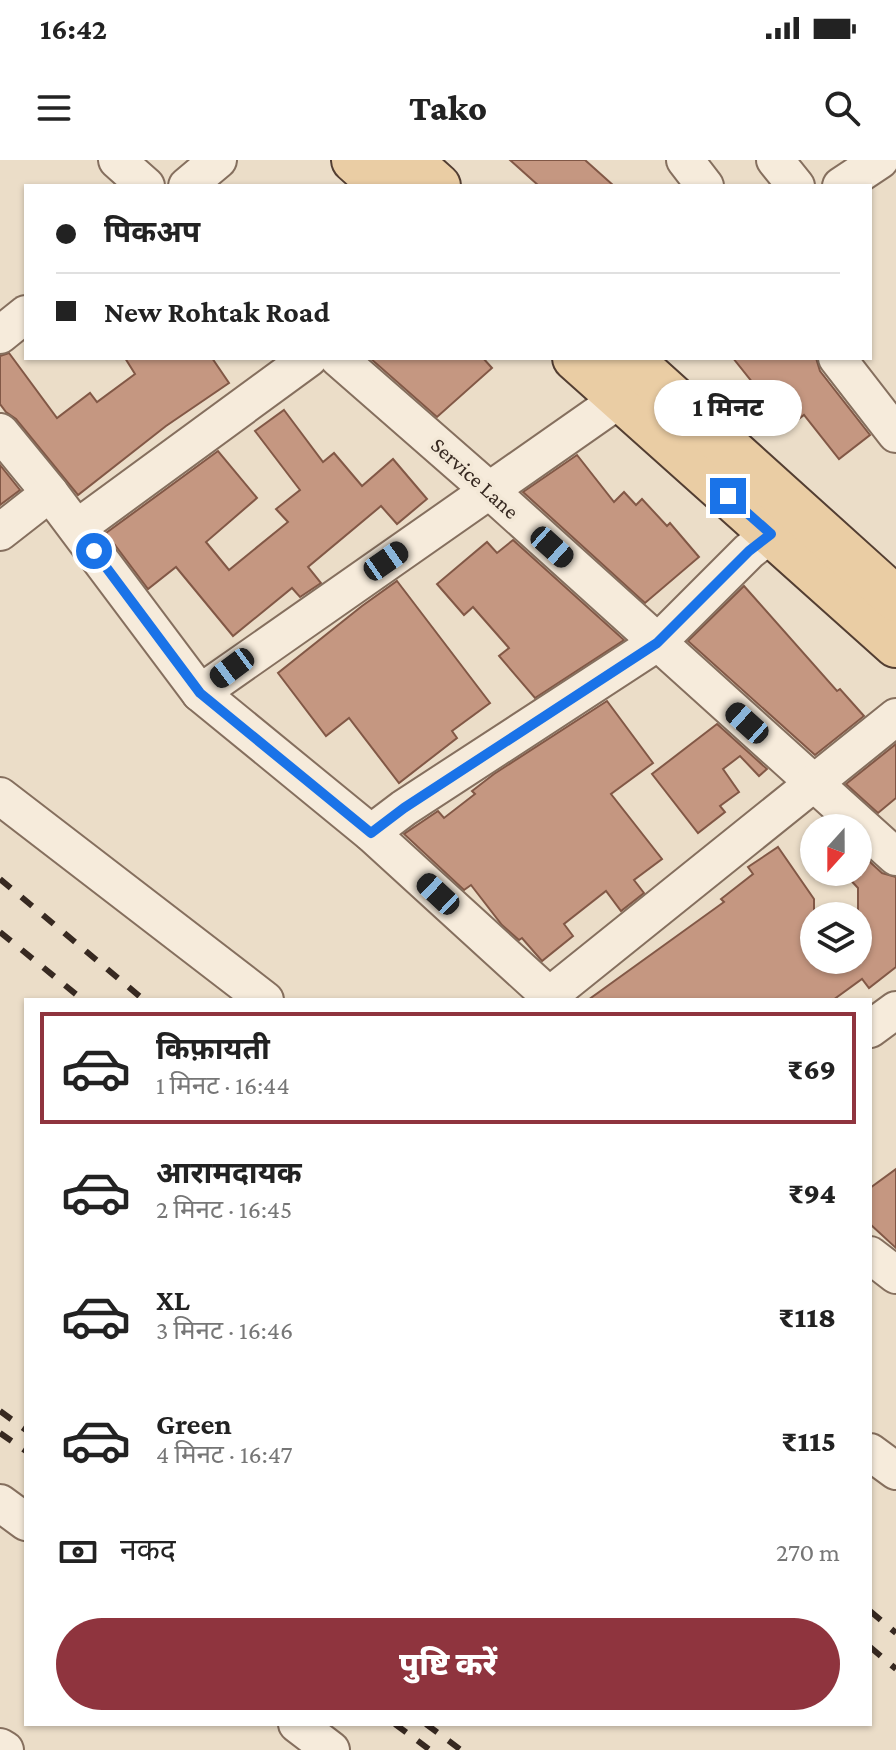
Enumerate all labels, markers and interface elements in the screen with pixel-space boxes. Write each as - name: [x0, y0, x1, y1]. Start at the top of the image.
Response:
- text: 16:42: [40, 12, 107, 45]
- icon: menu: [32, 86, 76, 130]
- icon: search: [820, 86, 864, 130]
- text: Tako: [409, 88, 487, 128]
- text: पिकअप: [104, 215, 200, 248]
- text: New Rohtak Road: [104, 295, 330, 328]
- callout: 1 मिनट: [654, 380, 802, 436]
- text: 1 मिनट: [692, 393, 764, 422]
- street label: Service Lane: [426, 432, 524, 524]
- route end: [710, 478, 746, 514]
- car: [526, 522, 578, 572]
- route start: [76, 533, 112, 569]
- car: [359, 537, 413, 585]
- car: [206, 644, 258, 692]
- car: [721, 698, 773, 748]
- north arrow: [800, 814, 872, 886]
- map controls: [800, 814, 872, 974]
- car: [412, 869, 464, 919]
- button: layers: [800, 902, 872, 974]
- icon: car: [60, 1032, 132, 1104]
- text: किफ़ायती: [156, 1032, 270, 1065]
- text: ₹69: [787, 1052, 836, 1085]
- text: 1 मिनट · 16:44: [156, 1071, 290, 1100]
- icon: car: [60, 1156, 132, 1228]
- text: आरामदायक: [156, 1156, 302, 1189]
- text: ₹94: [788, 1176, 836, 1209]
- text: 2 मिनट · 16:45: [156, 1195, 292, 1224]
- icon: car: [60, 1280, 132, 1352]
- text: XL: [156, 1283, 190, 1316]
- text: ₹118: [778, 1300, 836, 1333]
- text: 3 मिनट · 16:46: [156, 1316, 293, 1345]
- icon: car: [60, 1404, 132, 1476]
- text: Green: [156, 1407, 232, 1440]
- text: ₹115: [781, 1424, 836, 1457]
- text: 4 मिनट · 16:47: [156, 1440, 292, 1469]
- icon: cash: [56, 1530, 100, 1574]
- text: नकद: [120, 1533, 176, 1566]
- text: 270 m: [776, 1538, 840, 1567]
- button: पुष्टि करें: [56, 1618, 840, 1710]

